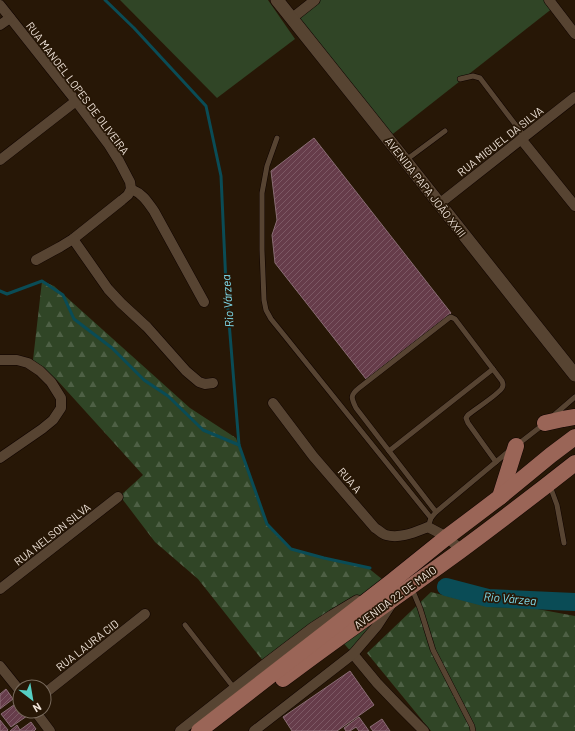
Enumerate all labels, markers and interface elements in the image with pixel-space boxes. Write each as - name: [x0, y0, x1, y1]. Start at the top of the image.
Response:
- street label: RUA MANOEL LOPES DE OLIVEIRA: [24, 19, 132, 157]
- street label: RUA MIGUEL DA SILVA: [455, 103, 546, 178]
- street label: AVENIDA PAPA JOÃO XXIII: [383, 135, 469, 239]
- water label: Rio Várzea: [218, 274, 236, 328]
- street label: RUA A: [335, 465, 365, 496]
- street label: RUA NELSON SILVA: [11, 500, 93, 568]
- street label: AVENIDA 22 DE MAIO: [351, 563, 439, 631]
- water label: Rio Várzea: [483, 589, 537, 607]
- street label: RUA LAURA CID: [53, 617, 121, 673]
- north arrow: [12, 679, 52, 719]
- text: N: [31, 701, 44, 715]

